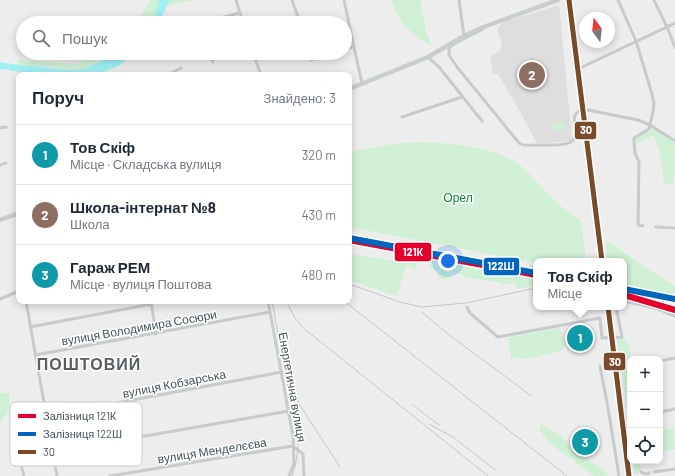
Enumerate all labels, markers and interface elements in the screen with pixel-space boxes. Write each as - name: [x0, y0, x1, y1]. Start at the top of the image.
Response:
- north arrow: [579, 12, 615, 48]
- search box: [16, 16, 352, 60]
- icon: search: [30, 27, 52, 49]
- text: Пошук: [62, 29, 107, 47]
- pin: 2: [519, 60, 545, 90]
- text: Поруч: [32, 87, 84, 107]
- text: Знайдено: 3: [264, 90, 336, 106]
- line badge: 30: [574, 121, 597, 140]
- text: 30: [580, 123, 592, 136]
- text: Тов Скіф: [70, 138, 135, 156]
- text: 1: [43, 147, 47, 163]
- text: 320 m: [302, 147, 336, 163]
- text: Місце · Складська вулиця: [70, 156, 222, 172]
- park label: Орел: [443, 190, 473, 205]
- text: Школа-інтернат №8: [70, 198, 216, 216]
- text: 2: [41, 207, 49, 223]
- text: 430 m: [301, 207, 336, 223]
- text: Школа: [70, 216, 110, 232]
- line badge: 121К: [394, 242, 432, 262]
- text: 121К: [403, 245, 424, 258]
- your location: [438, 251, 458, 271]
- line badge: 122Ш: [483, 257, 520, 276]
- text: Гараж РЕМ: [70, 258, 150, 276]
- popup: [533, 258, 627, 310]
- text: 122Ш: [487, 259, 515, 272]
- text: 3: [41, 267, 49, 283]
- text: 480 m: [301, 267, 336, 283]
- text: Тов Скіф: [547, 267, 613, 285]
- text: Місце · вулиця Поштова: [70, 276, 211, 292]
- text: Місце: [547, 285, 582, 301]
- street label: вулиця Володимира Сосюри: [60, 306, 218, 349]
- pin: 1: [567, 323, 593, 353]
- street label: Енергетична вулиця: [275, 331, 310, 443]
- line badge: 30: [603, 352, 626, 371]
- district label: ПОШТОВИЙ: [37, 354, 141, 373]
- text: 30: [609, 355, 621, 368]
- map controls: [627, 356, 663, 464]
- button: +: [627, 356, 663, 392]
- street label: вулиця Кобзарська: [121, 366, 227, 401]
- button: −: [627, 392, 663, 428]
- legend: [10, 402, 142, 466]
- text: Залізниця 121К: [43, 409, 117, 422]
- text: Залізниця 122Ш: [43, 427, 122, 440]
- pin: 3: [572, 427, 598, 457]
- button: locate: [627, 428, 663, 464]
- street label: вулиця Менделєєва: [156, 434, 268, 467]
- text: 30: [43, 445, 55, 458]

